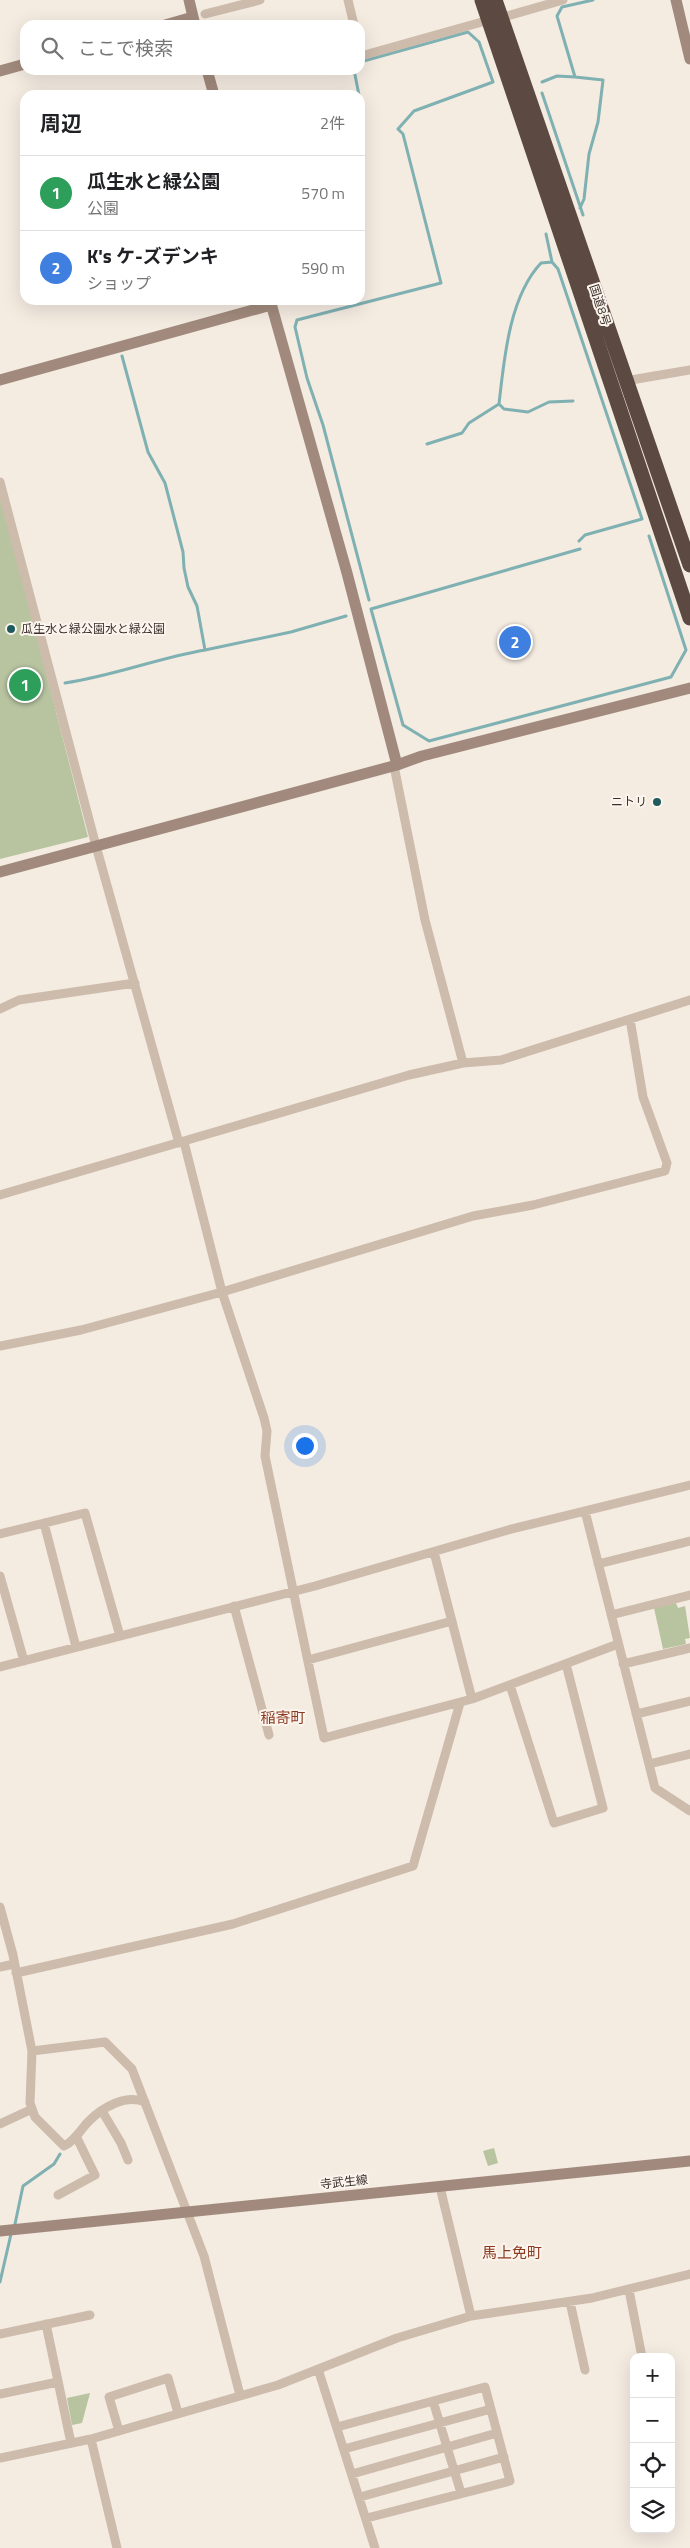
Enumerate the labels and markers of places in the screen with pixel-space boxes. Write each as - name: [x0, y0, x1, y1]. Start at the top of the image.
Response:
- place label: 瓜生水と緑公園水と緑公園: [21, 619, 165, 638]
- marker: 瓜生水と緑公園水と緑公園: [5, 623, 17, 635]
- pin: 2: [499, 623, 531, 661]
- pin: 1: [9, 666, 41, 704]
- place label: ニトリ: [611, 792, 647, 811]
- marker: ニトリ: [651, 796, 663, 808]

